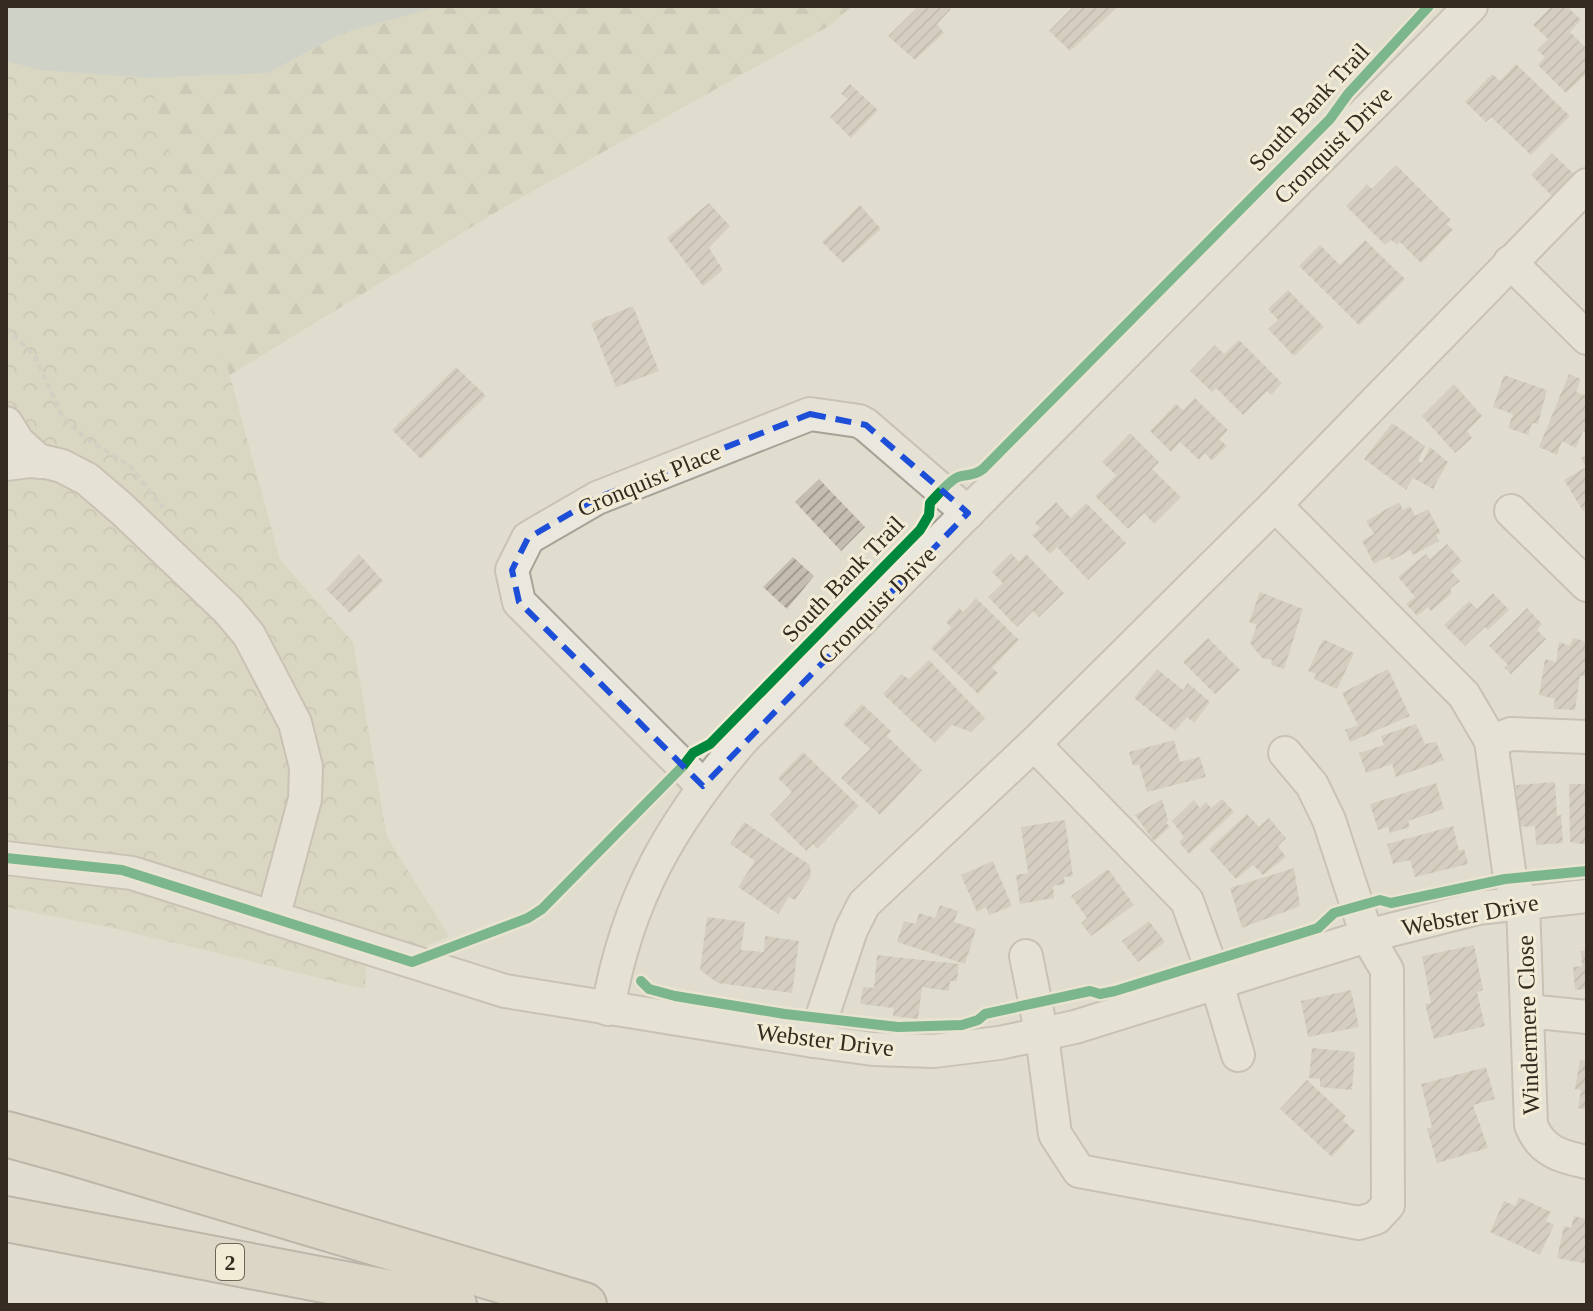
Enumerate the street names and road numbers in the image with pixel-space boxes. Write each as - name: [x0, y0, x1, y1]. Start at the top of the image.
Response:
- street label: South Bank Trail: [1244, 38, 1375, 176]
- street label: Cronquist Drive: [1269, 81, 1397, 209]
- street label: Cronquist Place: [574, 438, 724, 522]
- street label: South Bank Trail: [777, 511, 910, 647]
- street label: Cronquist Drive: [813, 541, 941, 669]
- street label: Webster Drive: [1399, 889, 1541, 941]
- street label: Windermere Close: [1512, 935, 1544, 1115]
- street label: Webster Drive: [755, 1019, 895, 1061]
- road number: 2: [216, 1244, 244, 1280]

